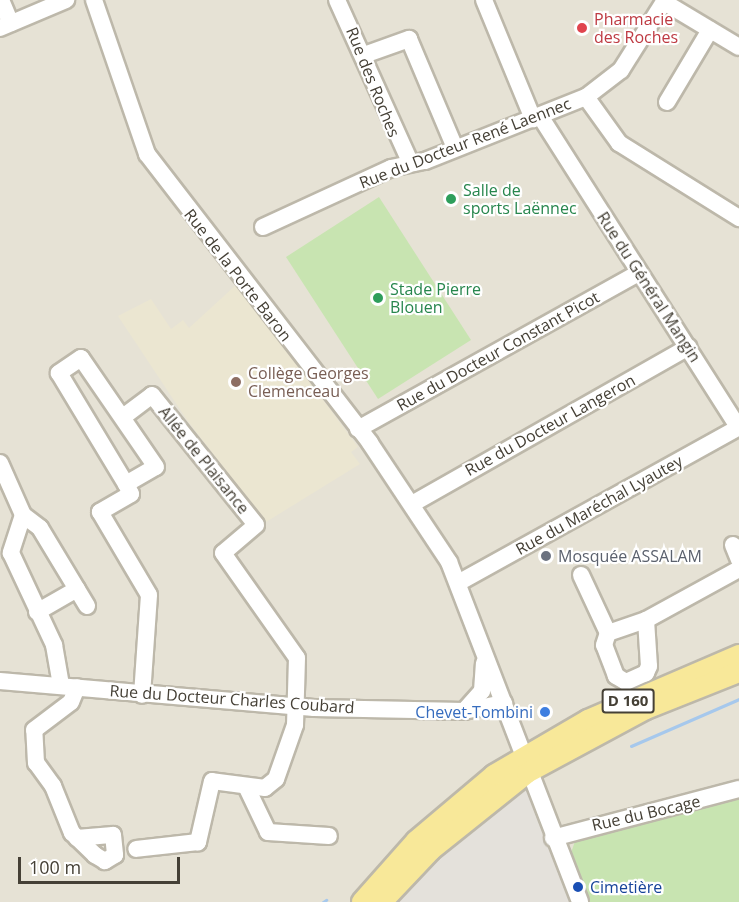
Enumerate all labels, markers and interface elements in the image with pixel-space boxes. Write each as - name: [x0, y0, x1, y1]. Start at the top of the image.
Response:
- place label: Pharmacie des Roches: [594, 9, 678, 47]
- marker: Pharmacie des Roches: [575, 21, 589, 35]
- street label: Rue des Roches: [342, 24, 404, 140]
- street label: Rue du Docteur René Laennec: [357, 94, 573, 192]
- place label: Salle de sports Laënnec: [463, 180, 577, 218]
- marker: Salle de sports Laënnec: [444, 192, 458, 206]
- street label: Rue de la Porte Baron: [180, 205, 296, 345]
- street label: Rue du Général Mangin: [593, 208, 705, 366]
- place label: Stade Pierre Blouen: [390, 279, 481, 317]
- street label: Rue du Docteur Constant Picot: [393, 287, 603, 415]
- marker: Stade Pierre Blouen: [371, 291, 385, 305]
- place label: Collège Georges Clemenceau: [248, 363, 369, 401]
- street label: Rue du Docteur Langeron: [462, 370, 638, 480]
- marker: Collège Georges Clemenceau: [229, 375, 243, 389]
- street label: Allée de Plaisance: [155, 402, 253, 518]
- street label: Rue du Maréchal Lyautey: [512, 451, 686, 559]
- place label: Mosquée ASSALAM: [558, 546, 702, 566]
- marker: Mosquée ASSALAM: [539, 549, 553, 563]
- street label: Rue du Docteur Charles Coubard: [109, 681, 355, 717]
- road number: D 160: [601, 689, 655, 713]
- place label: Chevet-Tombini: [415, 702, 533, 722]
- marker: Chevet-Tombini: [538, 705, 552, 719]
- street label: Rue du Bocage: [590, 791, 702, 835]
- scale bar: [21, 845, 183, 883]
- text: 100 m: [29, 855, 81, 879]
- place label: Cimetière: [590, 877, 662, 897]
- marker: Cimetière: [571, 880, 585, 894]

